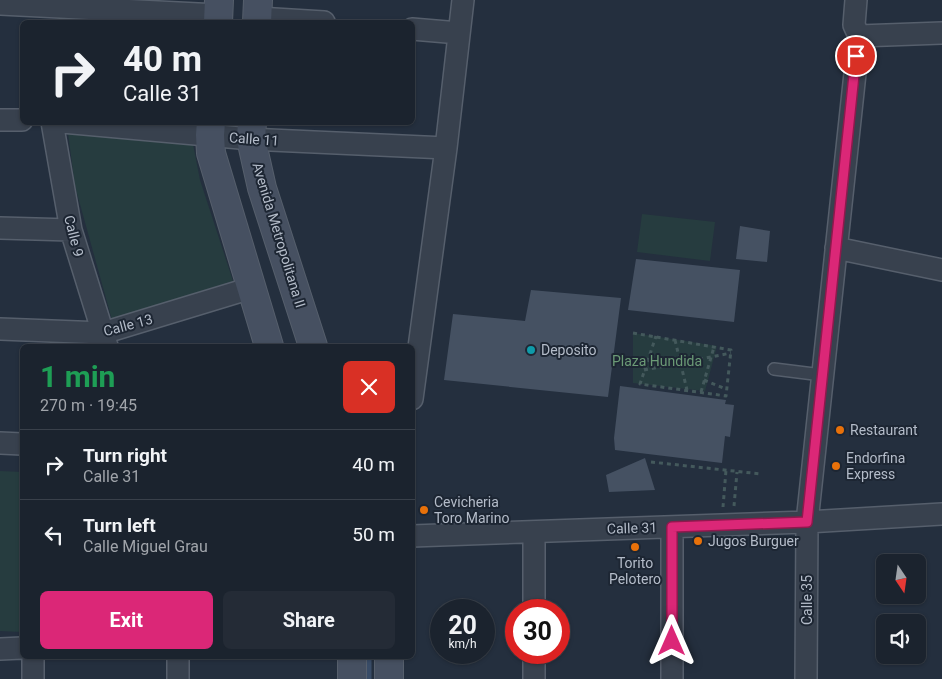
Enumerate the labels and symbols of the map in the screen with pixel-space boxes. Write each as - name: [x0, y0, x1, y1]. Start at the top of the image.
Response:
- pin: [835, 35, 877, 77]
- street label: Calle 11: [228, 129, 280, 149]
- street label: Avenida Metropolitana II: [249, 160, 309, 310]
- street label: Calle 9: [61, 214, 87, 258]
- street label: Calle 13: [102, 311, 154, 339]
- place label: Deposito: [541, 342, 597, 358]
- marker: Deposito: [525, 344, 537, 356]
- park label: Plaza Hundida: [612, 353, 702, 369]
- place label: Restaurant: [850, 422, 918, 438]
- marker: Restaurant: [834, 424, 846, 436]
- place label: Endorfina Express: [846, 450, 905, 482]
- marker: Endorfina Express: [830, 460, 842, 472]
- place label: Cevicheria Toro Marino: [434, 494, 509, 526]
- marker: Cevicheria Toro Marino: [418, 504, 430, 516]
- street label: Calle 31: [607, 519, 657, 537]
- place label: Jugos Burguer: [708, 533, 799, 549]
- marker: Jugos Burguer: [692, 535, 704, 547]
- marker: Torito Pelotero: [629, 541, 641, 553]
- north arrow: [876, 554, 926, 604]
- place label: Torito Pelotero: [609, 555, 661, 587]
- street label: Calle 35: [799, 575, 815, 625]
- speed limit sign: 30: [505, 599, 570, 664]
- position arrow: [645, 614, 697, 666]

